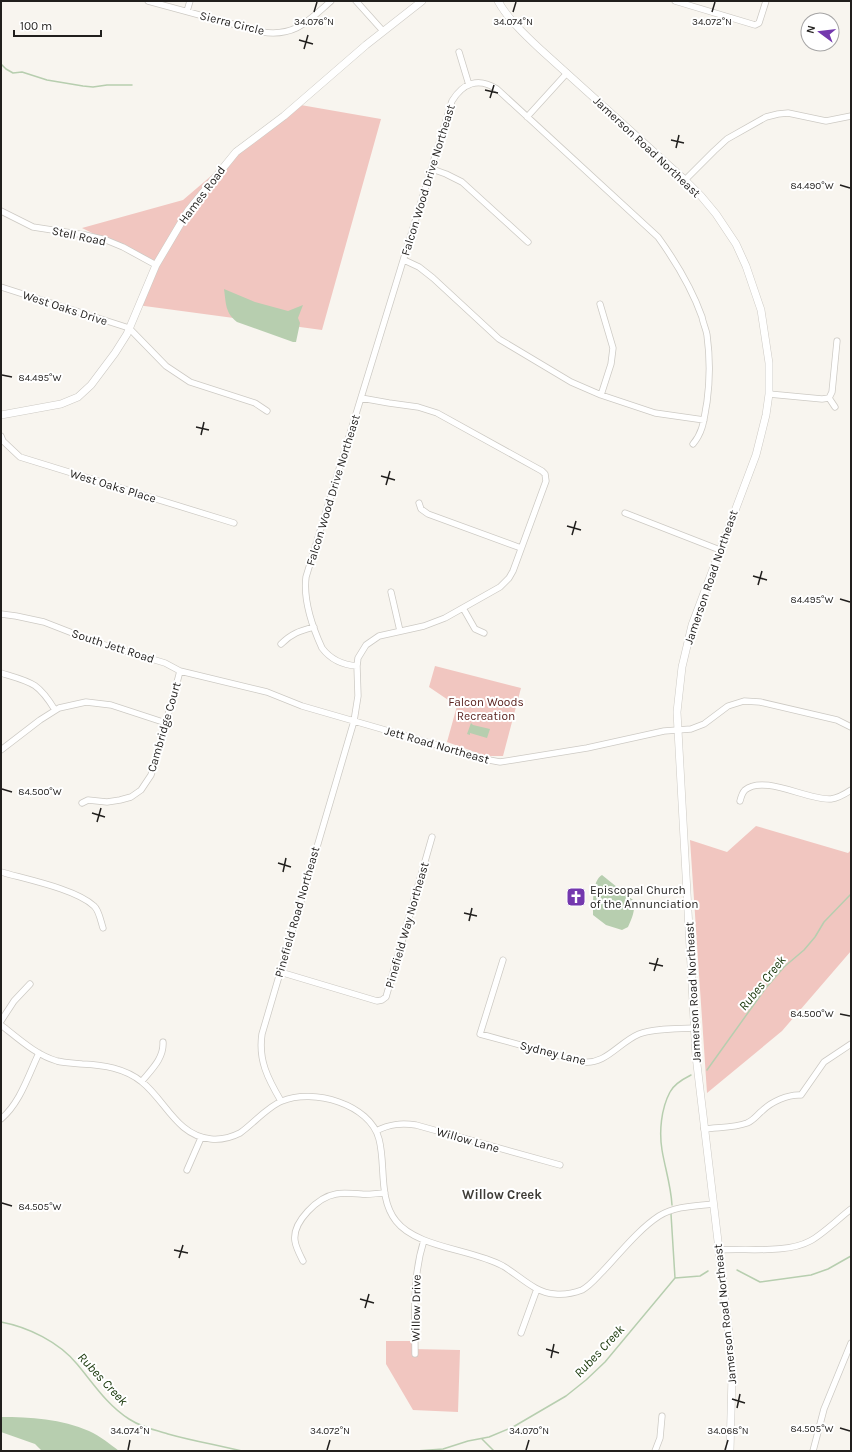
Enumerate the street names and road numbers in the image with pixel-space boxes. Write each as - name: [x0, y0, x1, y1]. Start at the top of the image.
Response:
- street label: Sierra Circle: [198, 8, 266, 38]
- street label: Jamerson Road Northeast: [591, 94, 704, 201]
- street label: Falcon Wood Drive Northeast: [398, 102, 458, 257]
- street label: Hames Road: [176, 163, 228, 227]
- street label: Stell Road: [51, 223, 107, 249]
- street label: West Oaks Drive: [21, 288, 109, 328]
- street label: Falcon Wood Drive Northeast: [303, 412, 363, 567]
- street label: West Oaks Place: [68, 466, 158, 506]
- street label: Jamerson Road Northeast: [681, 508, 741, 646]
- street label: South Jett Road: [70, 626, 156, 666]
- street label: Cambridge Court: [144, 680, 184, 774]
- street label: Jett Road Northeast: [383, 723, 491, 767]
- street label: Pinefield Road Northeast: [272, 844, 323, 979]
- street label: Pinefield Way Northeast: [382, 860, 432, 990]
- street label: Jamerson Road Northeast: [682, 921, 704, 1063]
- street label: Sydney Lane: [519, 1038, 587, 1068]
- street label: Willow Lane: [435, 1124, 501, 1156]
- street label: Jamerson Road Northeast: [711, 1243, 739, 1385]
- street label: Willow Drive: [408, 1274, 424, 1342]

